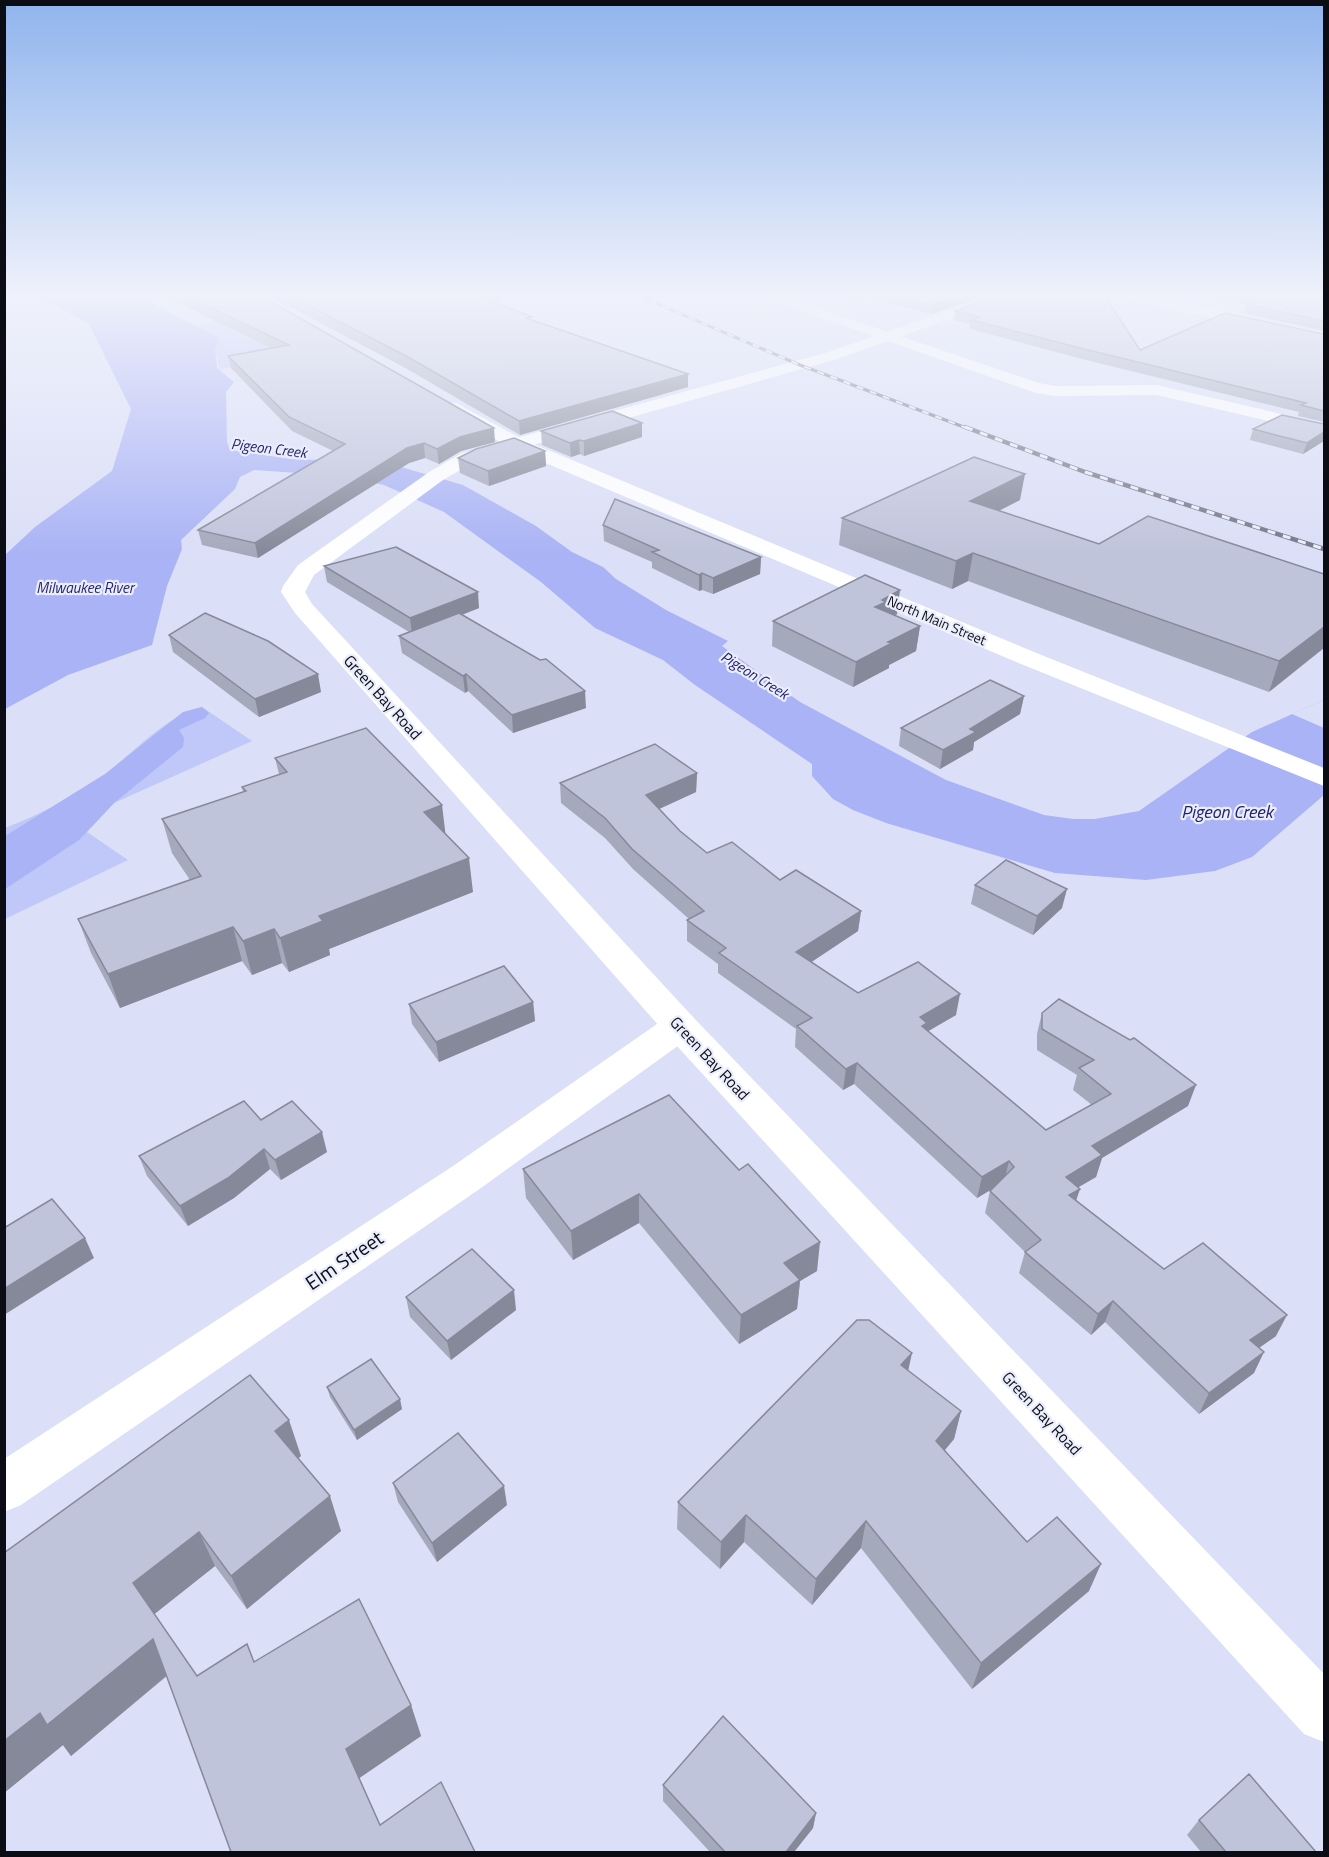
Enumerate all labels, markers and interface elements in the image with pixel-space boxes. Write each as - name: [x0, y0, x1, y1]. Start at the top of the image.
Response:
- water label: Pigeon Creek: [230, 432, 310, 464]
- water label: Milwaukee River: [36, 576, 136, 599]
- street label: North Main Street: [884, 590, 990, 650]
- water label: Pigeon Creek: [717, 645, 795, 706]
- street label: Green Bay Road: [338, 649, 428, 745]
- water label: Pigeon Creek: [1181, 798, 1275, 825]
- street label: Green Bay Road: [665, 1011, 755, 1105]
- street label: Elm Street: [299, 1222, 389, 1298]
- street label: Green Bay Road: [997, 1366, 1087, 1460]

